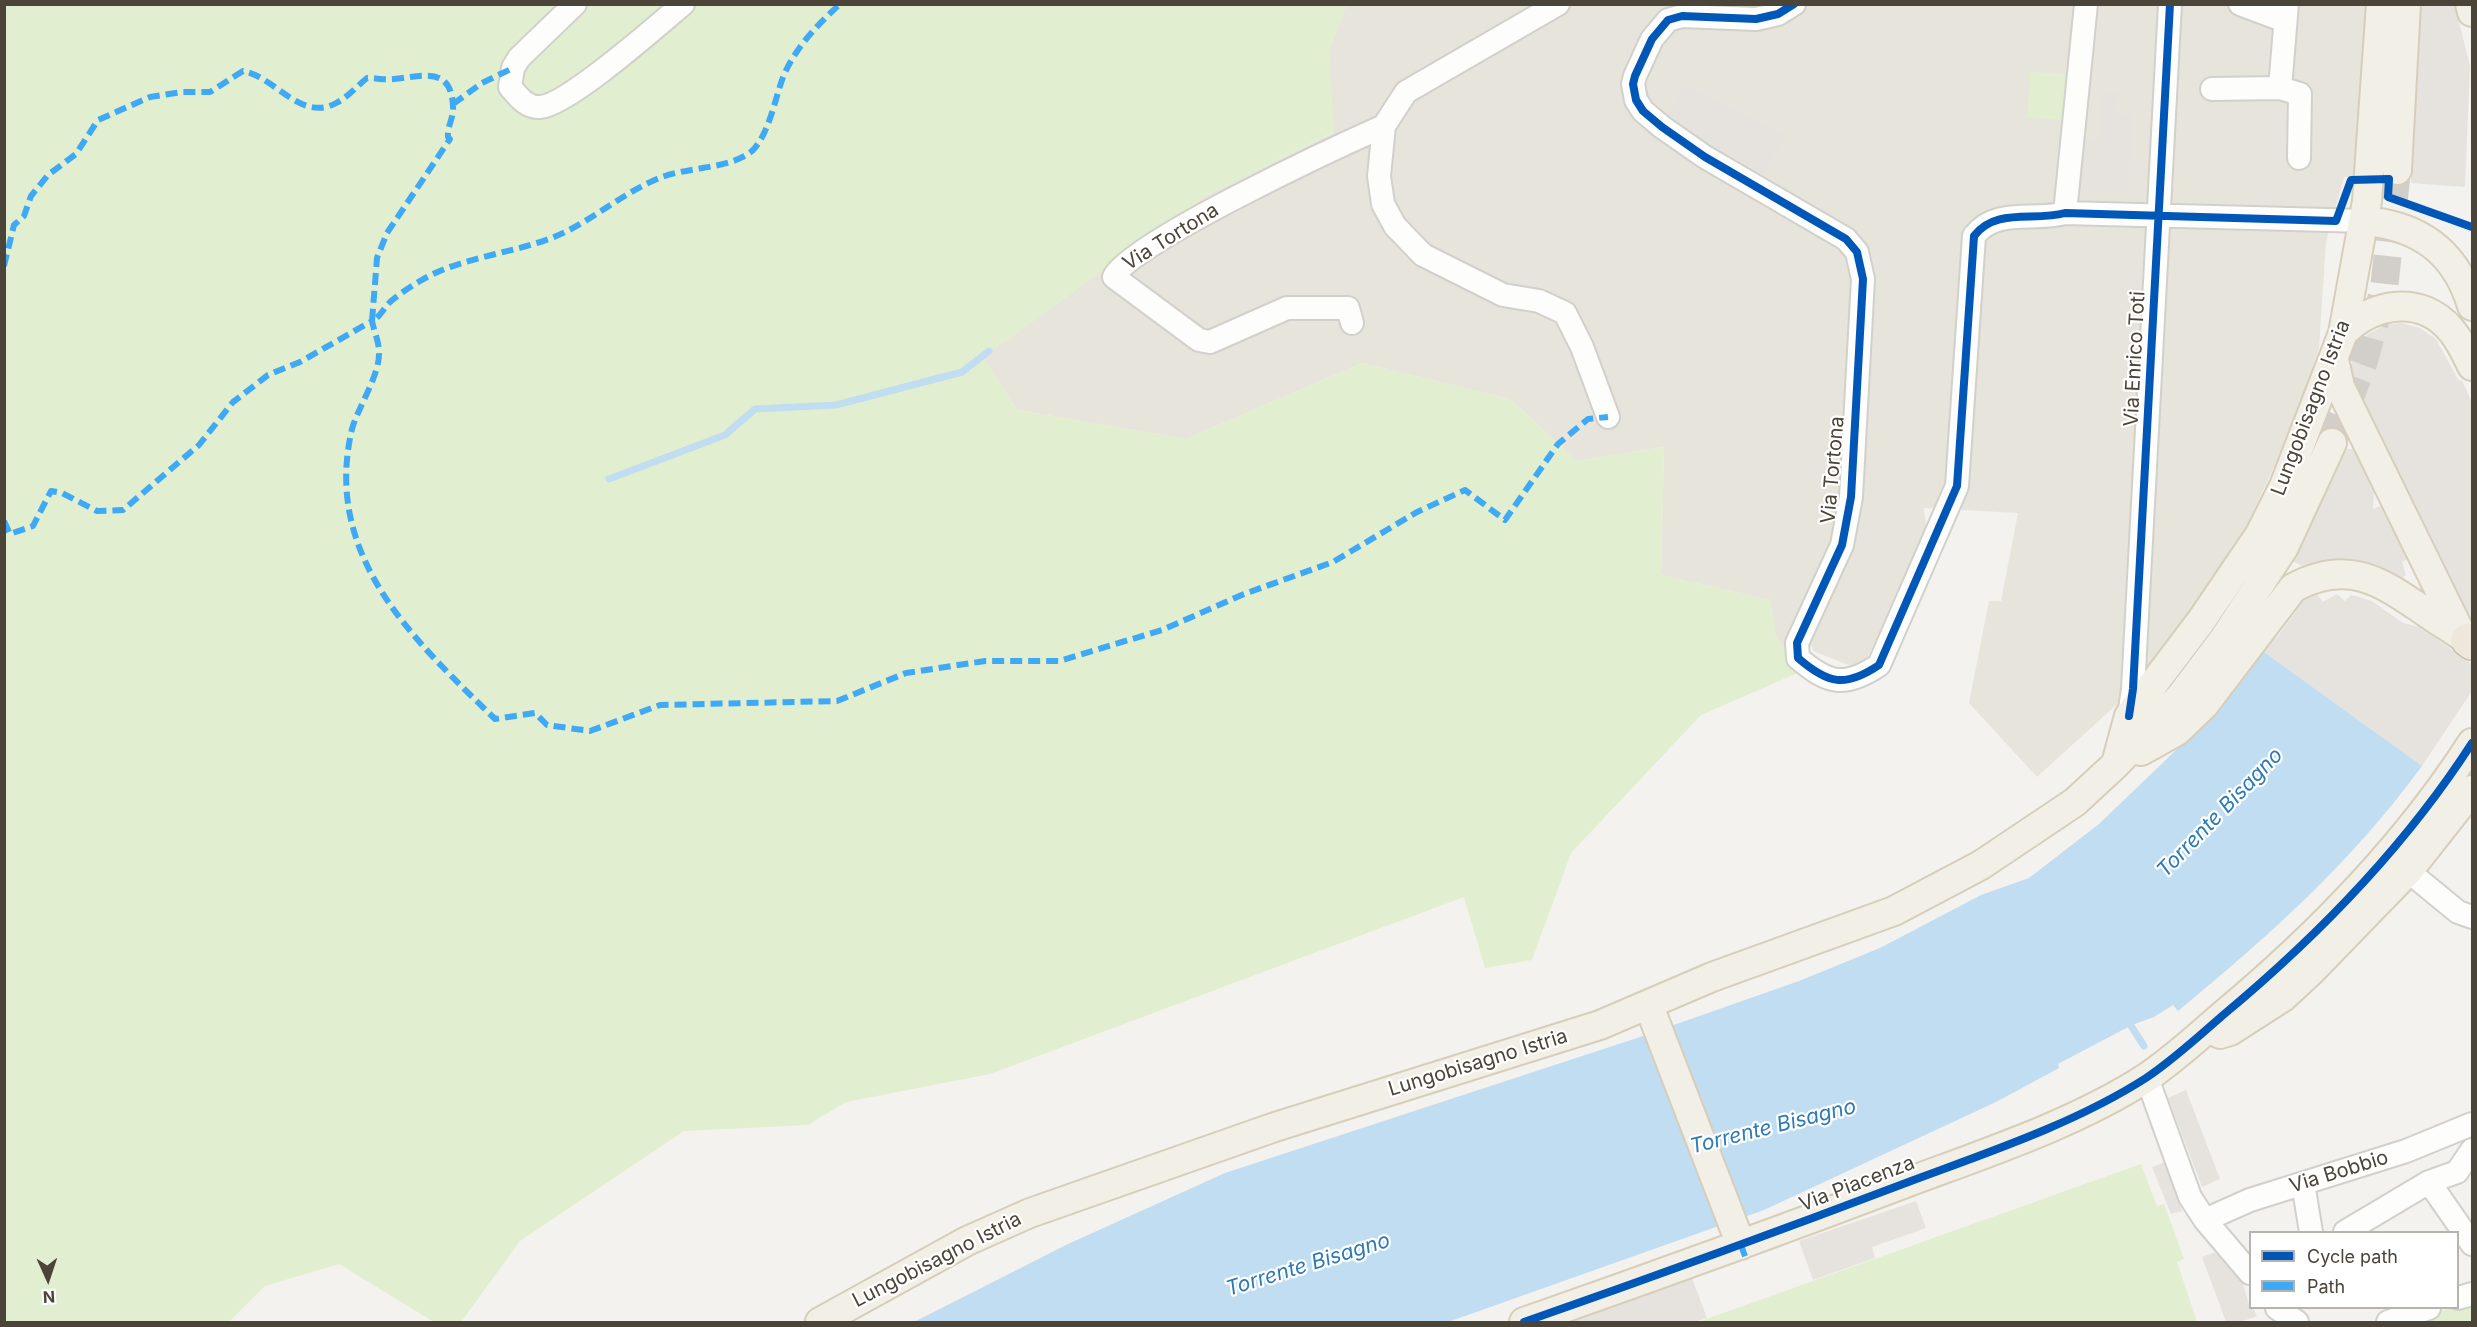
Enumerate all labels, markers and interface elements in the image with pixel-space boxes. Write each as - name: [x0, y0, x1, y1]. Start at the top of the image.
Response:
- street label: Via Tortona: [1119, 198, 1223, 276]
- street label: Via Enrico Toti: [2119, 291, 2151, 427]
- street label: Lungobisagno Istria: [2266, 317, 2356, 499]
- street label: Via Tortona: [1816, 415, 1850, 525]
- water label: Torrente Bisagno: [2152, 743, 2288, 883]
- street label: Lungobisagno Istria: [1385, 1024, 1571, 1102]
- water label: Torrente Bisagno: [1687, 1094, 1859, 1160]
- street label: Via Bobbio: [2287, 1146, 2391, 1198]
- street label: Via Piacenza: [1796, 1151, 1918, 1217]
- street label: Lungobisagno Istria: [849, 1207, 1025, 1313]
- water label: Torrente Bisagno: [1223, 1228, 1393, 1302]
- legend: [2249, 1231, 2459, 1309]
- text: Cycle path: [2307, 1246, 2398, 1267]
- north arrow: [18, 1249, 78, 1309]
- text: Path: [2307, 1276, 2345, 1297]
- text: N: [42, 1287, 56, 1307]

